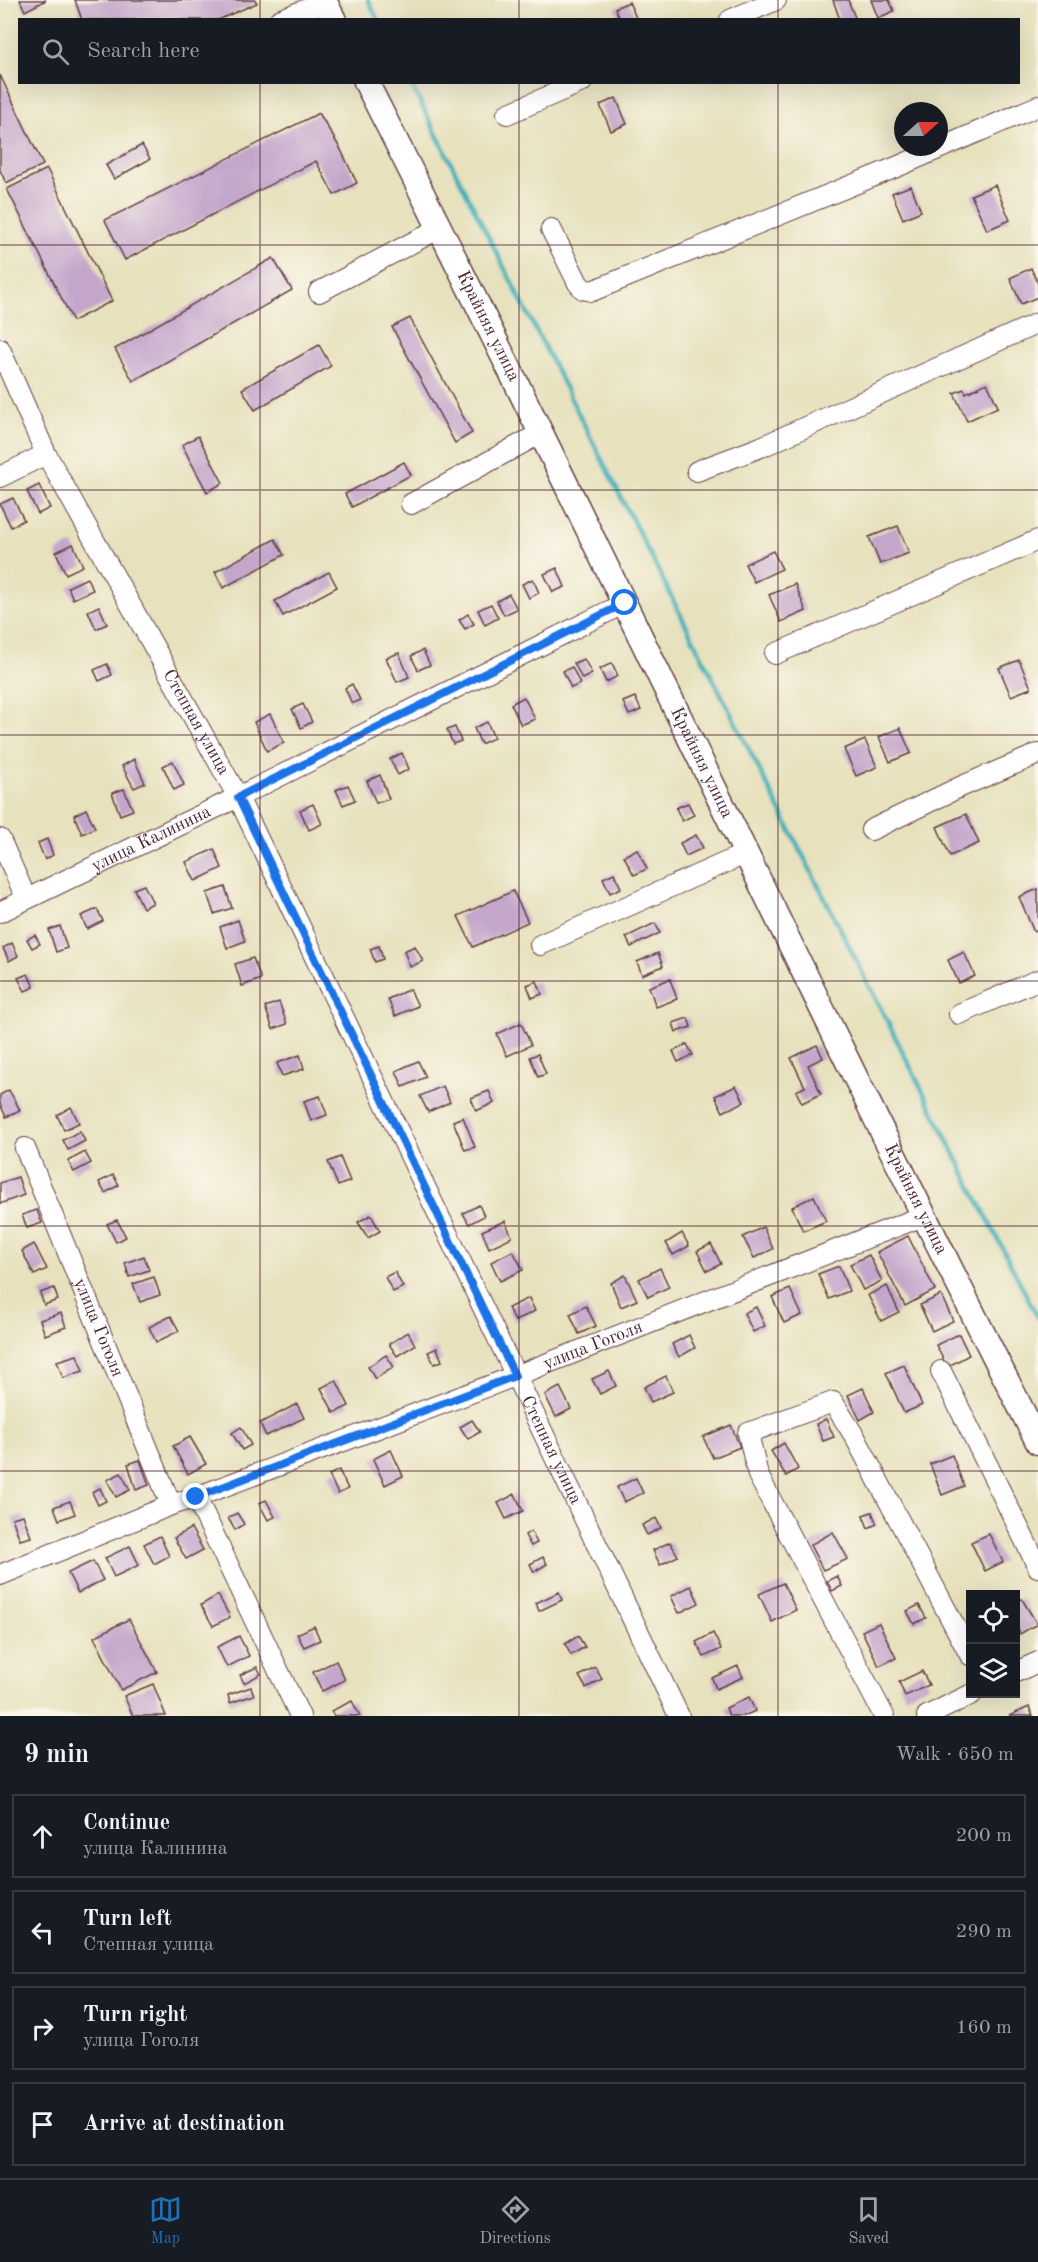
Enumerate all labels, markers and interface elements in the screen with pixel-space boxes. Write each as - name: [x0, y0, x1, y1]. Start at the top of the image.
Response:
- search box: [18, 18, 1020, 84]
- icon: search: [39, 35, 72, 68]
- text: Search here: [87, 40, 200, 62]
- north arrow: [894, 102, 948, 156]
- street label: Крайняя улица: [453, 268, 523, 384]
- route start: [611, 589, 637, 615]
- street label: Степная улица: [159, 666, 233, 778]
- street label: Крайняя улица: [667, 704, 736, 821]
- street label: улица Калинина: [89, 802, 214, 875]
- street label: Крайняя улица: [881, 1141, 951, 1257]
- street label: улица Гоголя: [70, 1276, 127, 1379]
- street label: улица Гоголя: [541, 1318, 645, 1373]
- street label: Степная улица: [518, 1393, 585, 1507]
- route end: [182, 1483, 208, 1509]
- map controls: [966, 1590, 1020, 1698]
- button: locate: [966, 1590, 1020, 1644]
- button: layers: [966, 1644, 1020, 1698]
- text: 9 min: [24, 1742, 89, 1768]
- text: Walk · 650 m: [895, 1745, 1014, 1765]
- text: Continue: [83, 1812, 170, 1834]
- icon: ahead: [26, 1820, 59, 1853]
- text: 200 m: [956, 1826, 1012, 1846]
- text: улица Калинина: [83, 1839, 228, 1859]
- text: Turn left: [83, 1908, 172, 1930]
- icon: left: [26, 1916, 59, 1949]
- text: 290 m: [956, 1922, 1012, 1942]
- text: Степная улица: [83, 1935, 214, 1955]
- text: Turn right: [83, 2004, 187, 2026]
- icon: right: [26, 2012, 59, 2045]
- text: 160 m: [956, 2018, 1012, 2038]
- text: улица Гоголя: [83, 2031, 199, 2051]
- icon: arrive: [26, 2108, 59, 2141]
- text: Arrive at destination: [83, 2113, 285, 2135]
- tab: Map: [149, 2193, 182, 2249]
- tab: Directions: [480, 2193, 551, 2249]
- tab: Saved: [848, 2193, 889, 2249]

